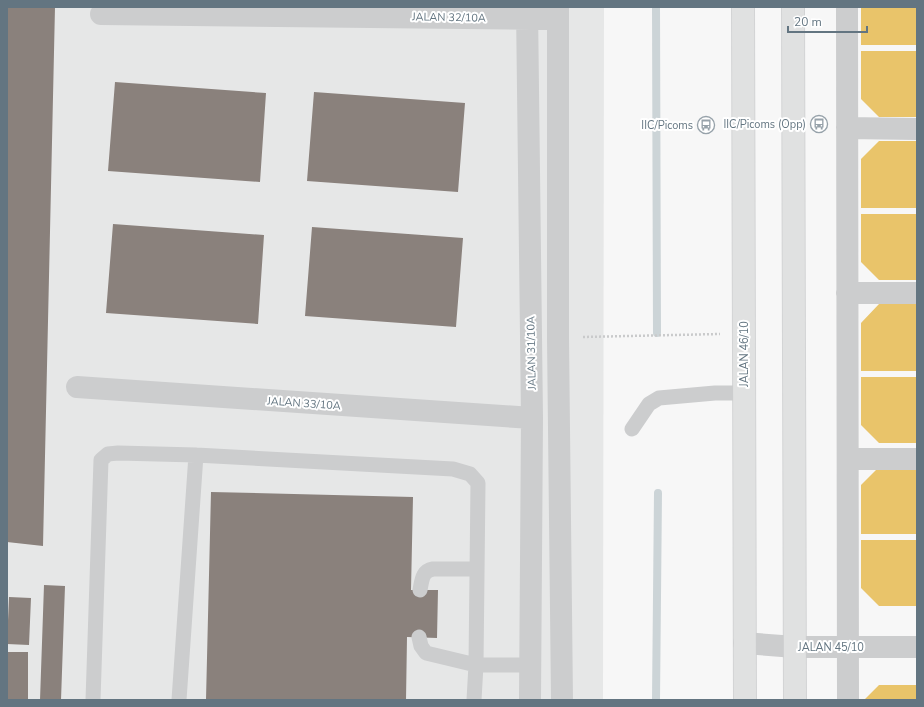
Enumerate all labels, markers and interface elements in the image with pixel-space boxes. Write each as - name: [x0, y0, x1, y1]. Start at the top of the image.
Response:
- scale bar: [788, 8, 867, 34]
- street label: JALAN 32/10A: [411, 9, 486, 26]
- text: 20 m: [794, 14, 822, 30]
- bus stop icon: IIC/Picoms (Opp): [809, 114, 829, 134]
- bus stop icon: IIC/Picoms: [696, 115, 716, 135]
- place label: IIC/Picoms (Opp): [723, 117, 806, 132]
- place label: IIC/Picoms: [641, 118, 693, 133]
- street label: JALAN 31/10A: [523, 316, 540, 391]
- street label: JALAN 46/10: [737, 321, 752, 388]
- street label: JALAN 33/10A: [266, 393, 341, 414]
- street label: JALAN 45/10: [797, 640, 864, 655]

